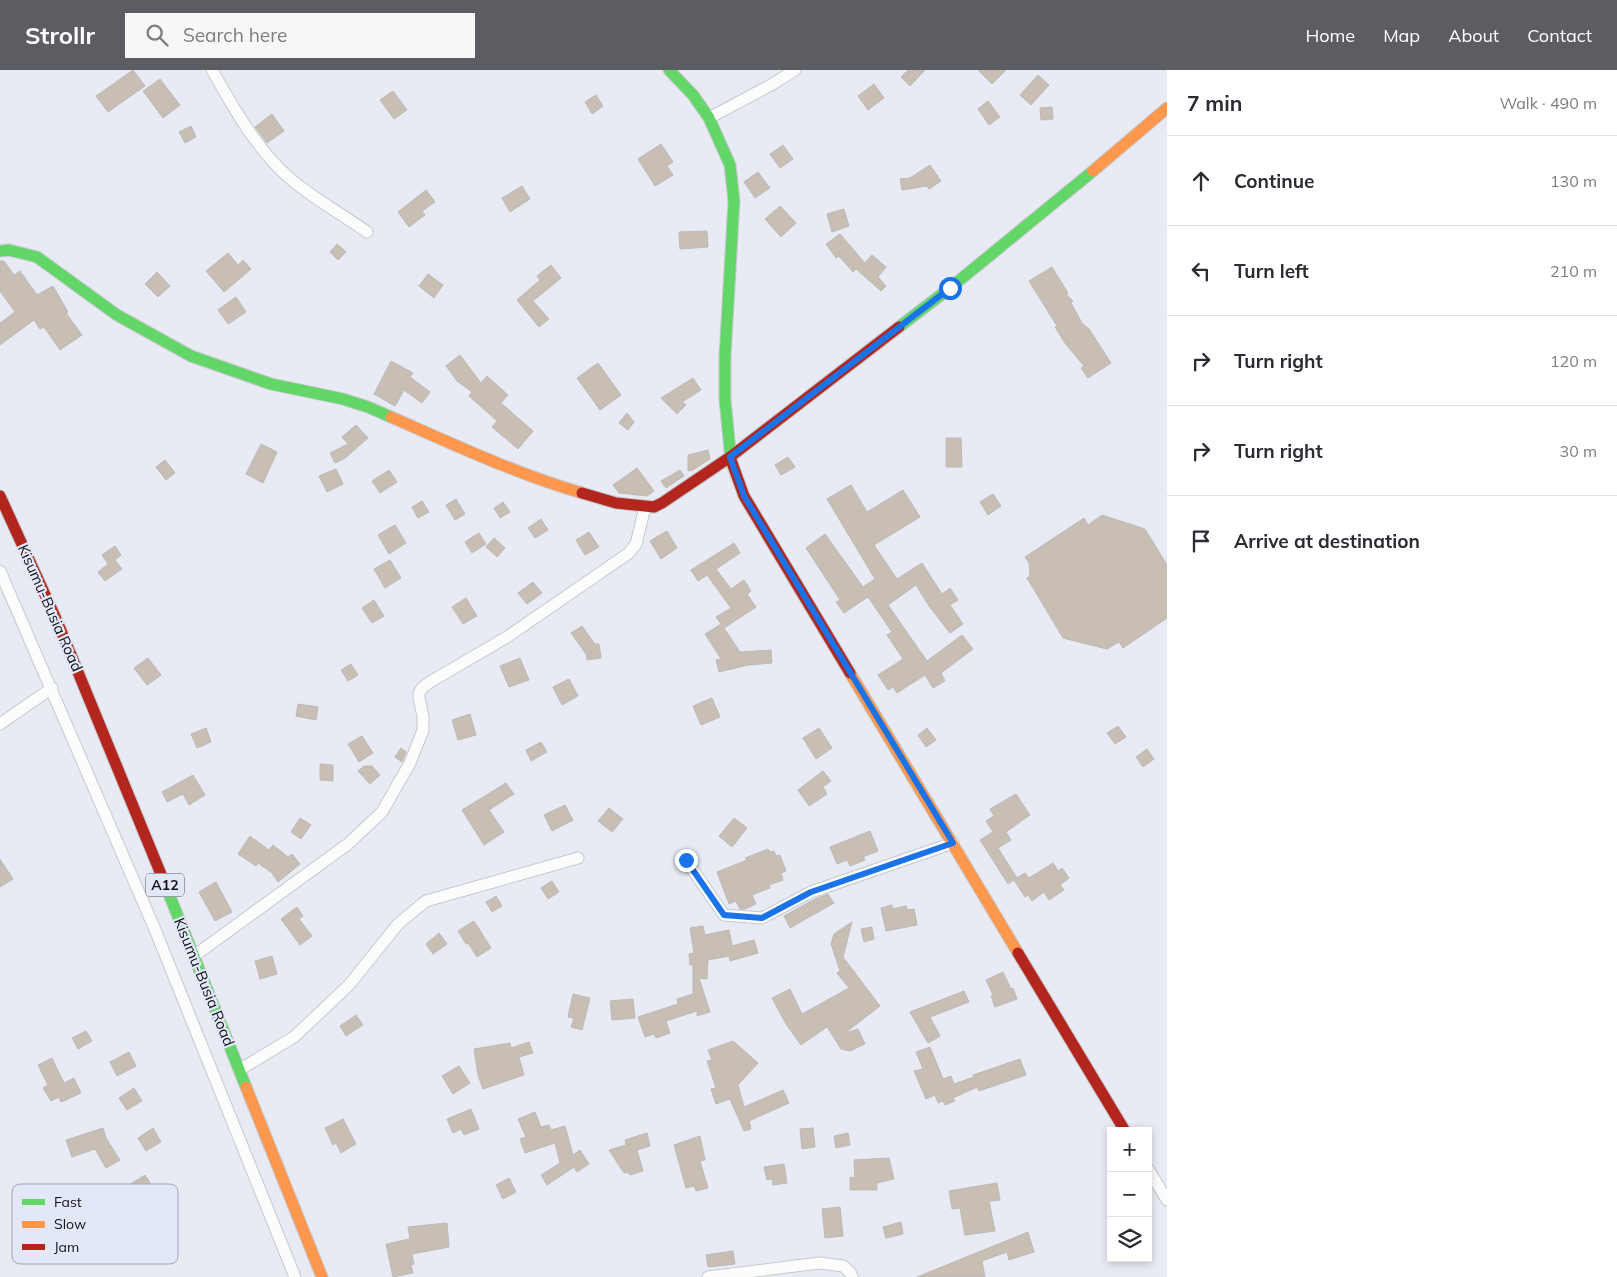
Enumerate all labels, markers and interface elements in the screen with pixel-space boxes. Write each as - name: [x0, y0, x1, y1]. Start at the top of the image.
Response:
- search box: [125, 13, 475, 58]
- text: Strollr: [25, 20, 95, 50]
- icon: search: [143, 21, 171, 49]
- text: Search here: [183, 23, 287, 47]
- text: Home: [1305, 24, 1355, 47]
- text: Map: [1383, 24, 1420, 47]
- text: About: [1448, 24, 1499, 47]
- text: Contact: [1527, 24, 1592, 47]
- text: 7 min: [1187, 90, 1242, 116]
- text: Walk · 490 m: [1499, 93, 1597, 113]
- icon: ahead: [1187, 167, 1215, 195]
- text: Continue: [1234, 169, 1314, 193]
- text: 130 m: [1550, 171, 1597, 191]
- icon: left: [1187, 257, 1215, 285]
- text: Turn left: [1234, 259, 1309, 283]
- text: 210 m: [1550, 261, 1597, 281]
- route start: [939, 277, 962, 300]
- icon: right: [1187, 347, 1215, 375]
- text: Turn right: [1234, 349, 1323, 373]
- text: 120 m: [1550, 351, 1597, 371]
- icon: right: [1187, 437, 1215, 465]
- text: Turn right: [1234, 439, 1323, 463]
- text: 30 m: [1560, 441, 1597, 461]
- icon: arrive: [1187, 527, 1215, 555]
- text: Arrive at destination: [1234, 529, 1420, 553]
- street label: Kisumu-Busia Road: [14, 541, 87, 674]
- route end: [675, 849, 698, 872]
- road number: A12: [146, 874, 184, 896]
- street label: Kisumu-Busia Road: [170, 915, 239, 1049]
- map controls: [1107, 1127, 1152, 1262]
- button: +: [1107, 1127, 1152, 1172]
- button: −: [1107, 1172, 1152, 1217]
- legend: [12, 1184, 178, 1264]
- text: Fast: [54, 1193, 82, 1211]
- text: Slow: [54, 1215, 86, 1233]
- button: layers: [1107, 1217, 1152, 1262]
- text: Jam: [54, 1238, 79, 1256]

